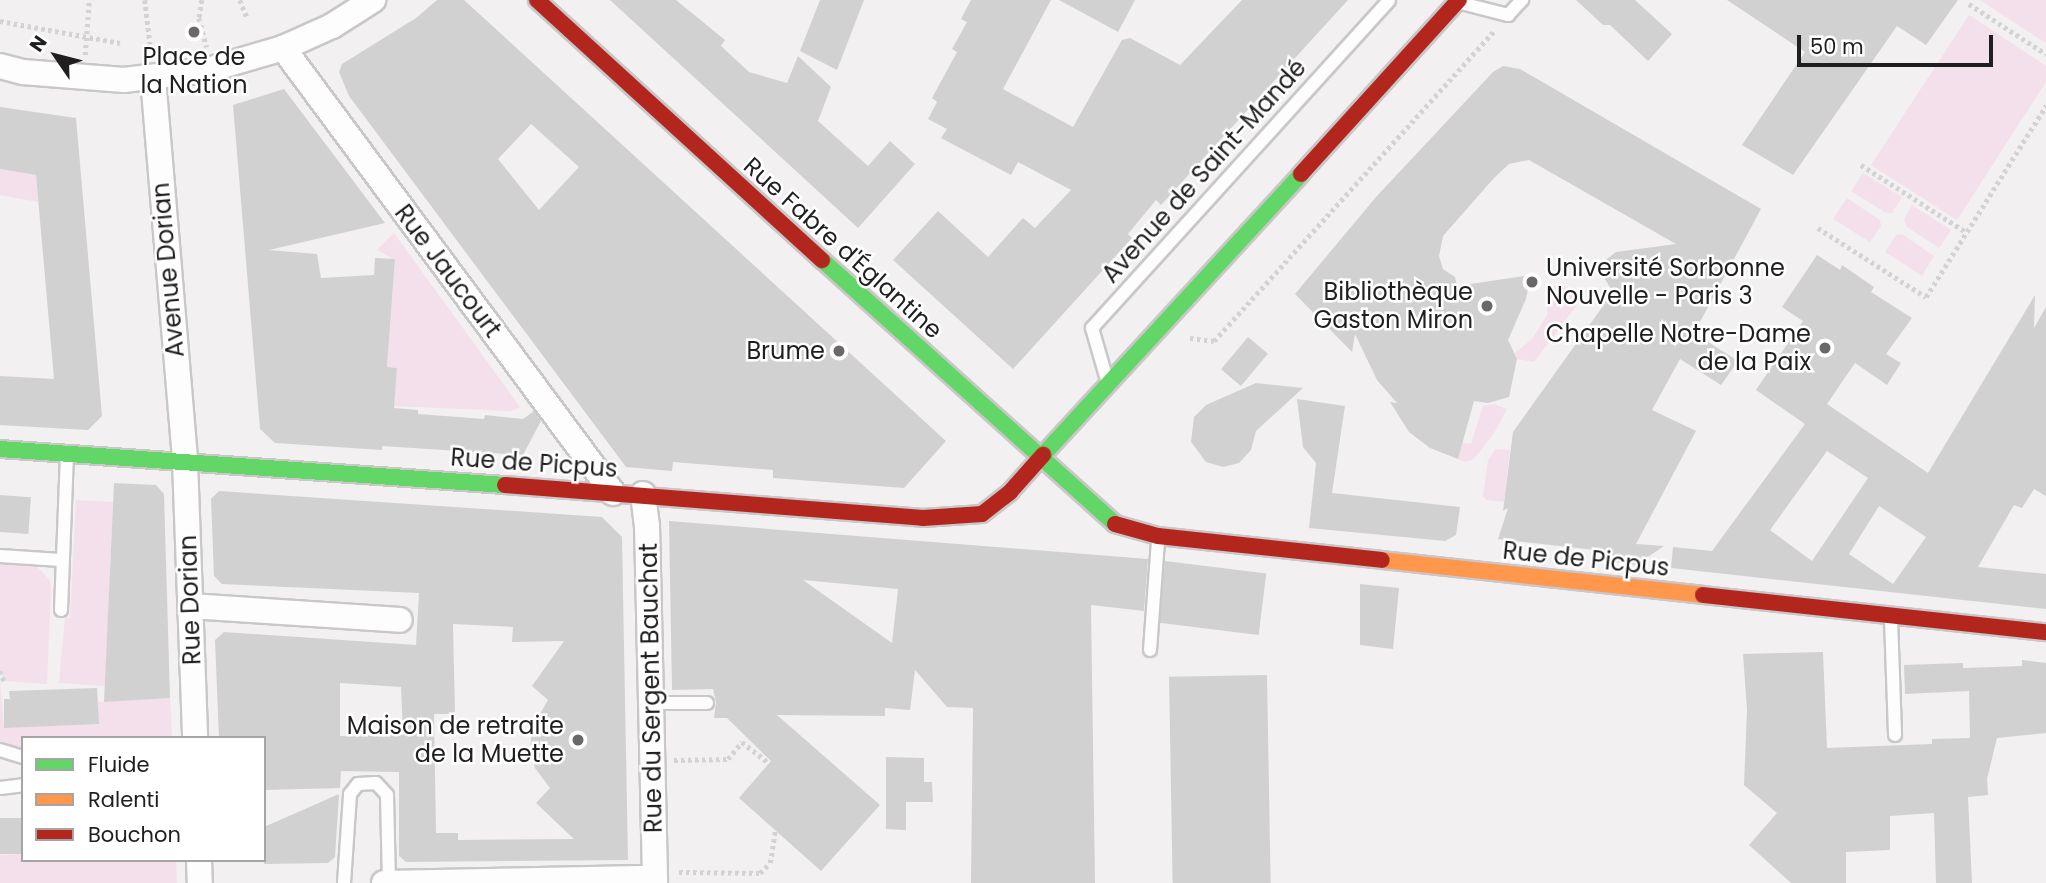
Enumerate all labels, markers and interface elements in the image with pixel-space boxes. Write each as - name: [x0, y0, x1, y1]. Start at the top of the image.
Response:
- north arrow: [21, 21, 91, 91]
- scale bar: [1801, 21, 1997, 65]
- marker: Place de la Nation: [186, 24, 202, 40]
- text: N: [23, 30, 54, 57]
- text: 50 m: [1810, 32, 1864, 61]
- place label: Place de la Nation: [141, 43, 247, 99]
- street label: Avenue de Saint-Mandé: [1096, 53, 1312, 289]
- street label: Rue Fabre d'Églantine: [738, 151, 948, 345]
- street label: Avenue Dorian: [146, 181, 190, 359]
- street label: Rue Jaucourt: [389, 199, 507, 343]
- place label: Université Sorbonne Nouvelle - Paris 3: [1546, 254, 1785, 310]
- marker: Université Sorbonne Nouvelle - Paris 3: [1524, 274, 1540, 290]
- place label: Bibliothèque Gaston Miron: [1313, 278, 1473, 334]
- marker: Bibliothèque Gaston Miron: [1479, 298, 1495, 314]
- place label: Chapelle Notre-Dame de la Paix: [1546, 320, 1811, 376]
- place label: Brume: [746, 337, 825, 365]
- marker: Chapelle Notre-Dame de la Paix: [1817, 340, 1833, 356]
- marker: Brume: [831, 343, 847, 359]
- street label: Rue de Picpus: [450, 443, 618, 483]
- street label: Rue Dorian: [173, 535, 207, 665]
- street label: Rue de Picpus: [1501, 536, 1671, 582]
- street label: Rue du Sergent Bauchat: [634, 543, 668, 833]
- place label: Maison de retraite de la Muette: [347, 712, 564, 768]
- marker: Maison de retraite de la Muette: [570, 732, 586, 748]
- legend: [21, 736, 266, 862]
- text: Fluide: [88, 750, 150, 779]
- text: Ralenti: [88, 785, 159, 814]
- text: Bouchon: [88, 820, 181, 849]

